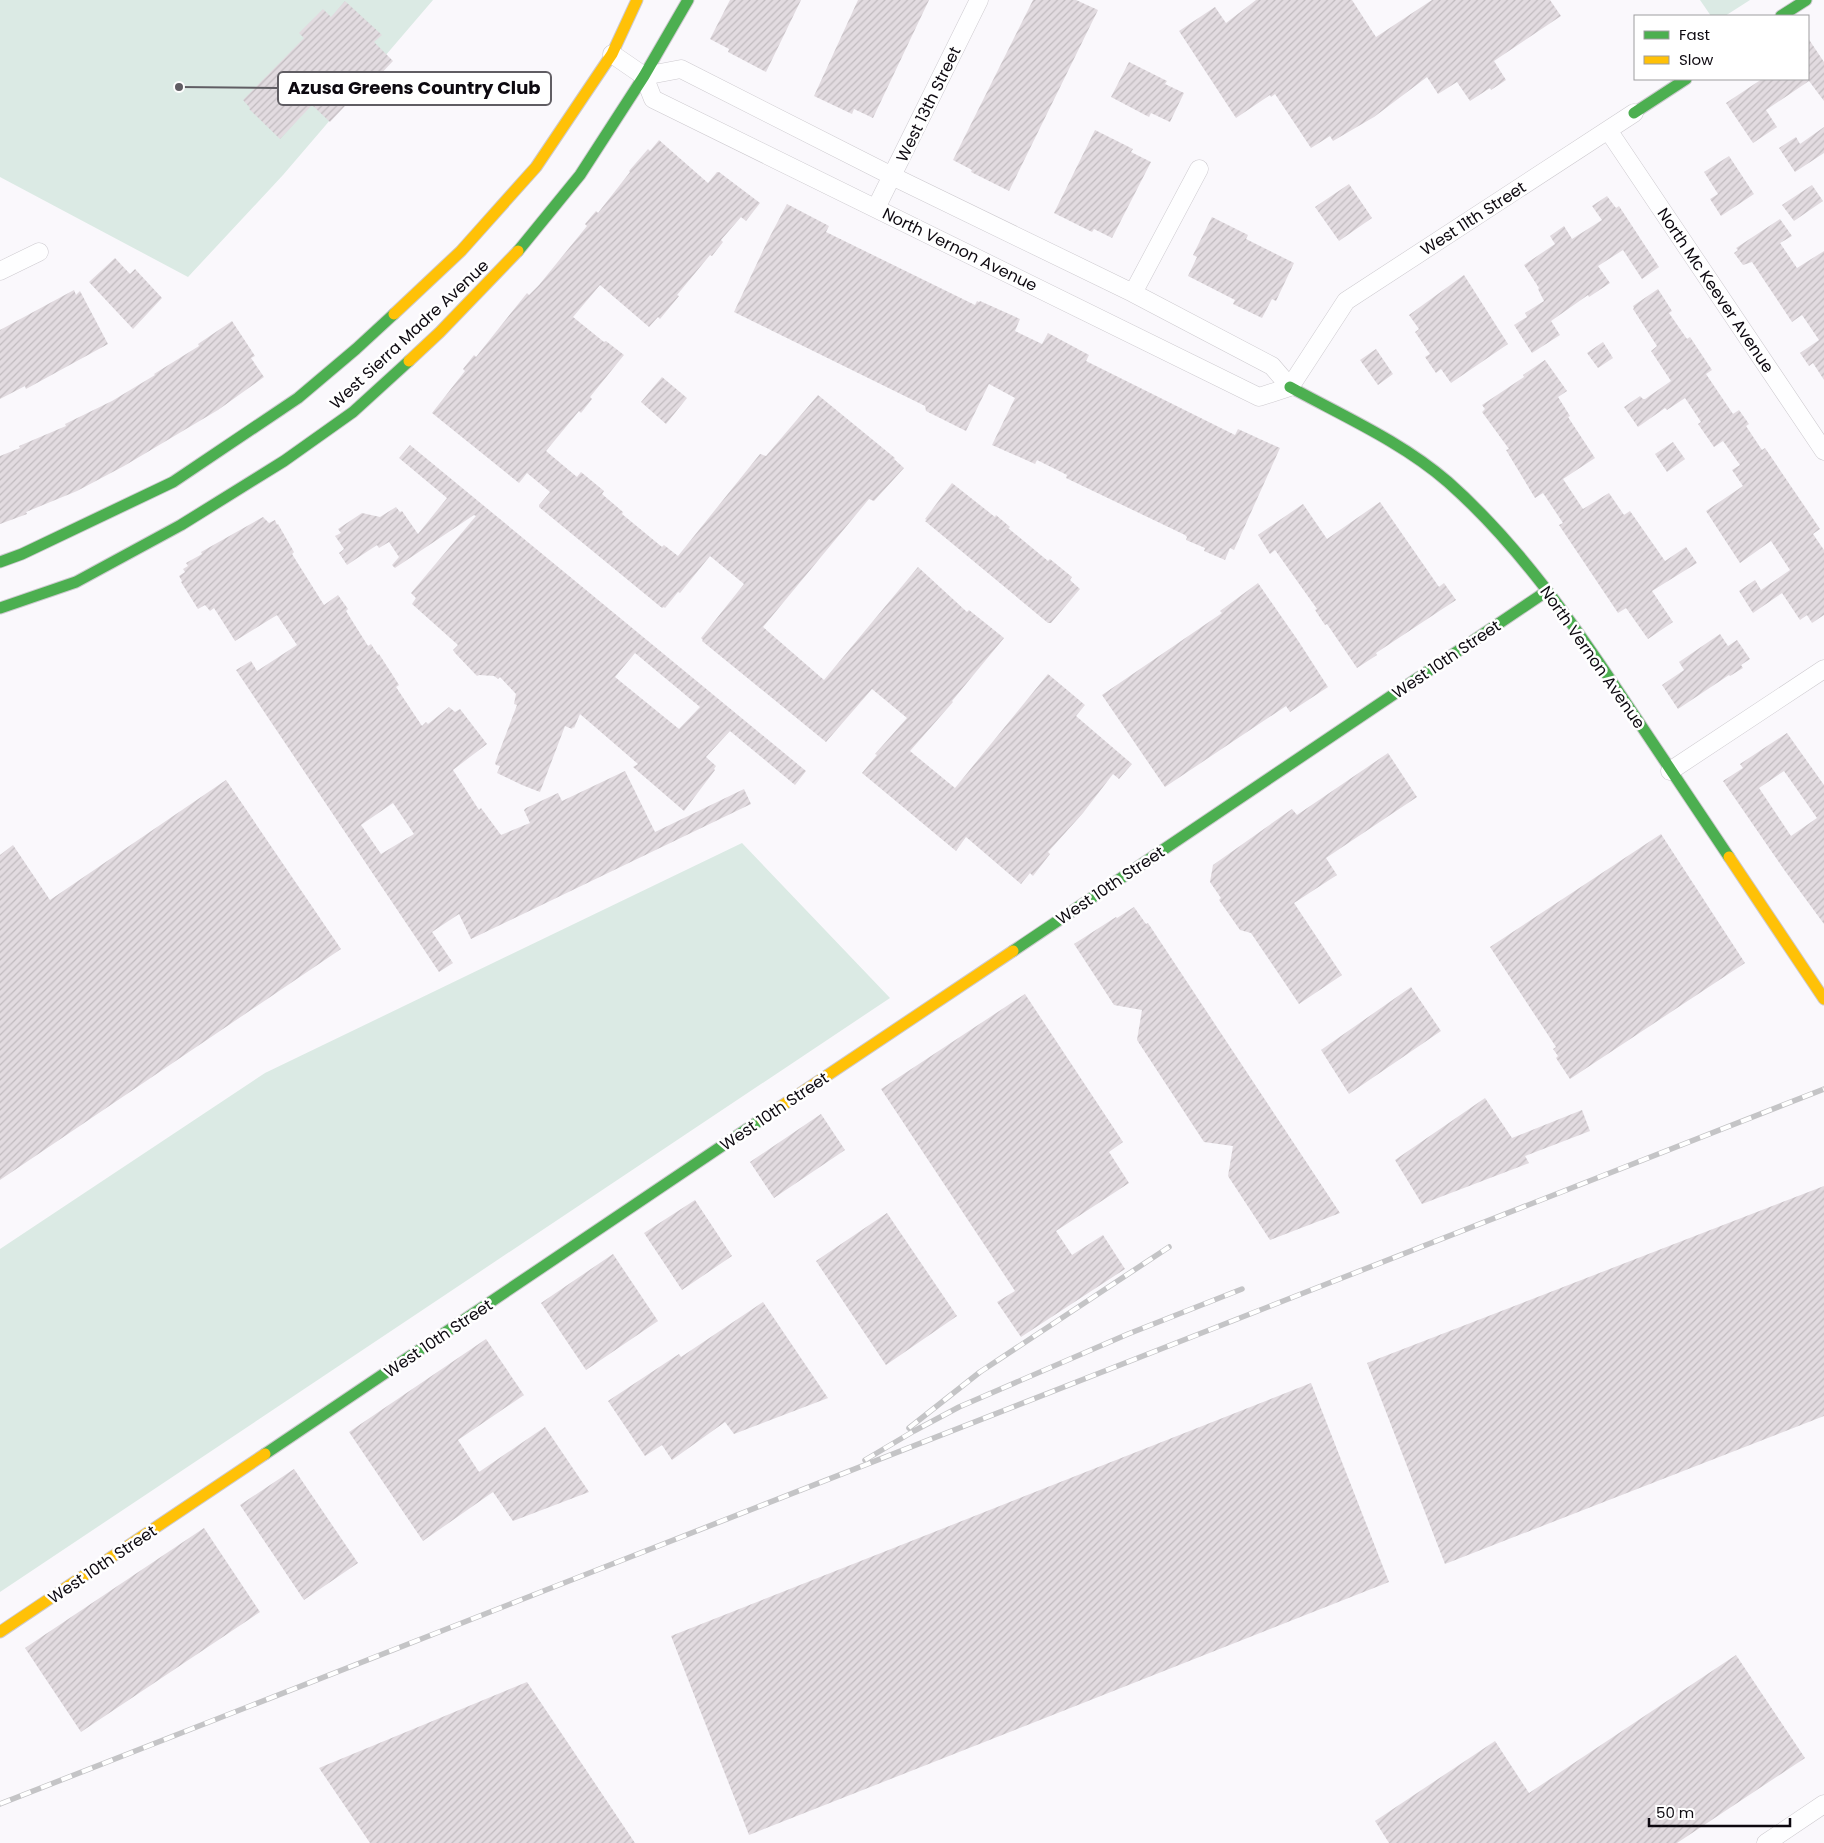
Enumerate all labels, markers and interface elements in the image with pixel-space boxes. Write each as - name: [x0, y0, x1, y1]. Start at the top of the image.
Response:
- legend: [1634, 15, 1809, 80]
- text: Fast: [1679, 24, 1710, 45]
- street label: West 13th Street: [891, 43, 966, 166]
- text: Slow: [1679, 49, 1714, 70]
- callout: Azusa Greens Country Club: [278, 72, 551, 105]
- text: Azusa Greens Country Club: [287, 75, 541, 100]
- street label: West 11th Street: [1416, 176, 1531, 261]
- street label: North Vernon Avenue: [879, 202, 1041, 297]
- street label: North Mc Keever Avenue: [1652, 203, 1779, 377]
- street label: West Sierra Madre Avenue: [325, 254, 494, 414]
- street label: North Vernon Avenue: [1535, 581, 1651, 733]
- street label: West 10th Street: [1387, 614, 1505, 704]
- street label: West 10th Street: [1051, 840, 1169, 930]
- street label: West 10th Street: [715, 1066, 833, 1156]
- street label: West 10th Street: [379, 1293, 497, 1383]
- street label: West 10th Street: [43, 1519, 161, 1609]
- scale bar: [1649, 1796, 1790, 1828]
- text: 50 m: [1656, 1802, 1694, 1823]

